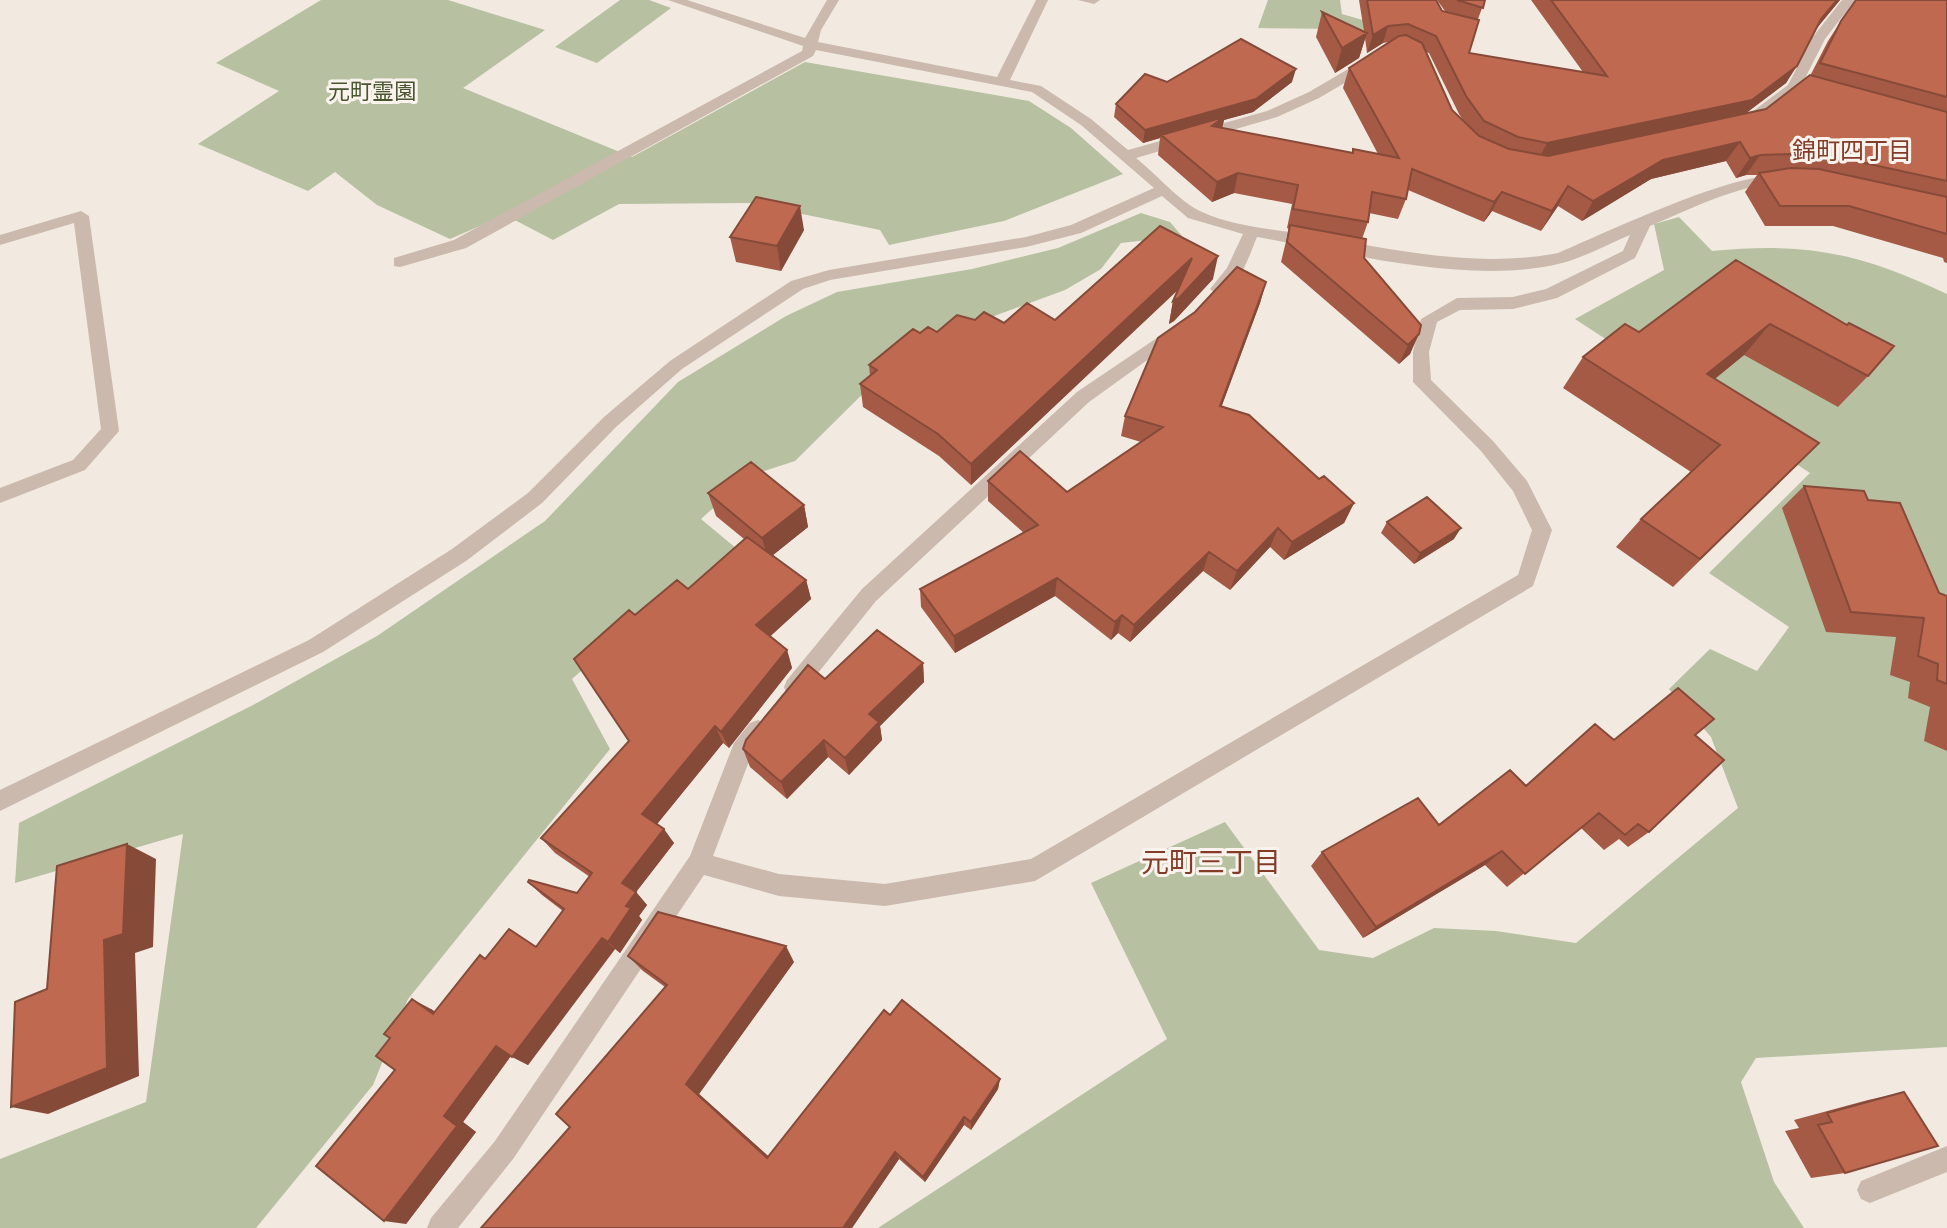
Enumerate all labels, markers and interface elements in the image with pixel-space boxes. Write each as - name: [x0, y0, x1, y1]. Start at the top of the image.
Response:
- park label: 元町霊園: [328, 78, 416, 104]
- district label: 錦町四丁目: [1792, 136, 1912, 164]
- district label: 元町三丁目: [1141, 845, 1281, 878]

